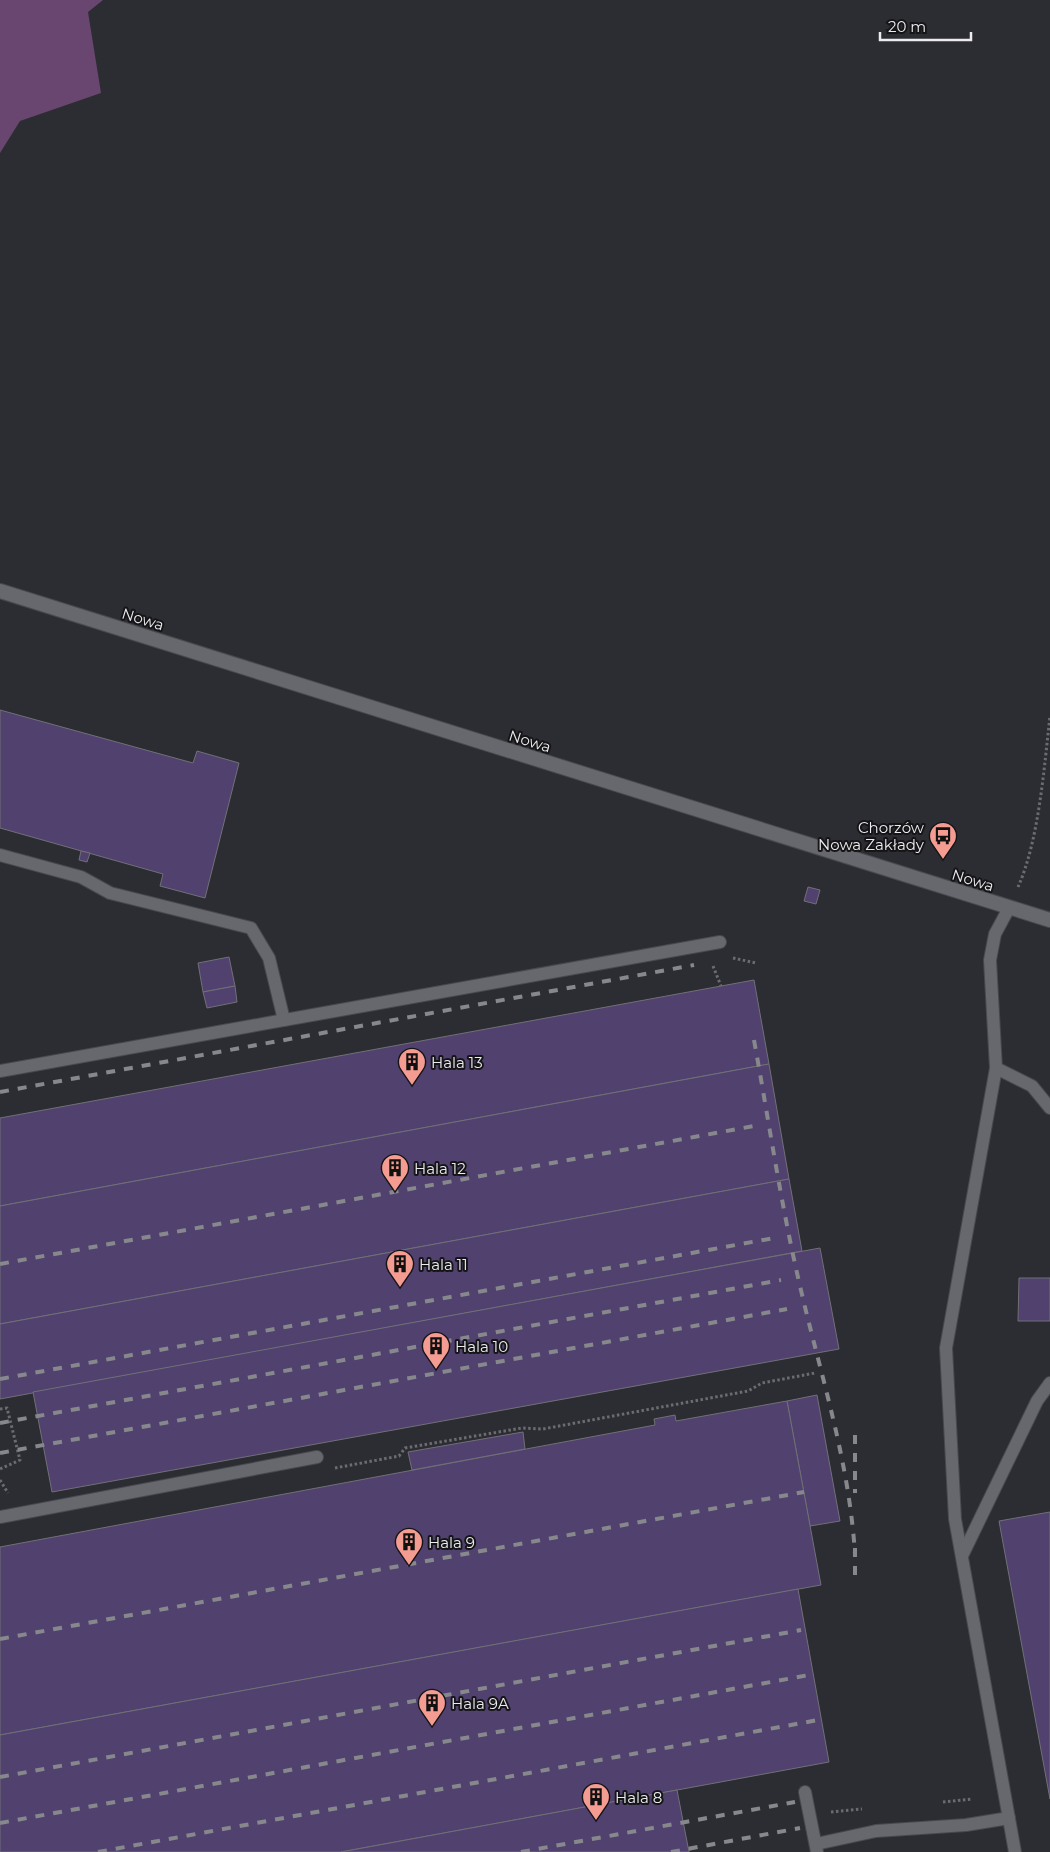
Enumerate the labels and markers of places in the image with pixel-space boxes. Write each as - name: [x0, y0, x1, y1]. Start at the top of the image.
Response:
- place label: Chorzów Nowa Zakłady: [818, 818, 925, 854]
- bus stop icon: Chorzów Nowa Zakłady: [928, 821, 958, 860]
- building icon: Hala 13: [397, 1047, 427, 1086]
- place label: Hala 13: [431, 1053, 483, 1072]
- building icon: Hala 12: [380, 1153, 410, 1192]
- place label: Hala 12: [414, 1159, 466, 1178]
- building icon: Hala 11: [385, 1249, 415, 1288]
- place label: Hala 11: [419, 1255, 468, 1274]
- building icon: Hala 10: [421, 1331, 451, 1370]
- place label: Hala 10: [455, 1337, 508, 1356]
- building icon: Hala 9: [394, 1527, 424, 1566]
- place label: Hala 9: [428, 1533, 475, 1552]
- building icon: Hala 9A: [417, 1688, 447, 1727]
- place label: Hala 9A: [451, 1694, 509, 1713]
- building icon: Hala 8: [581, 1782, 611, 1821]
- place label: Hala 8: [615, 1788, 662, 1807]

